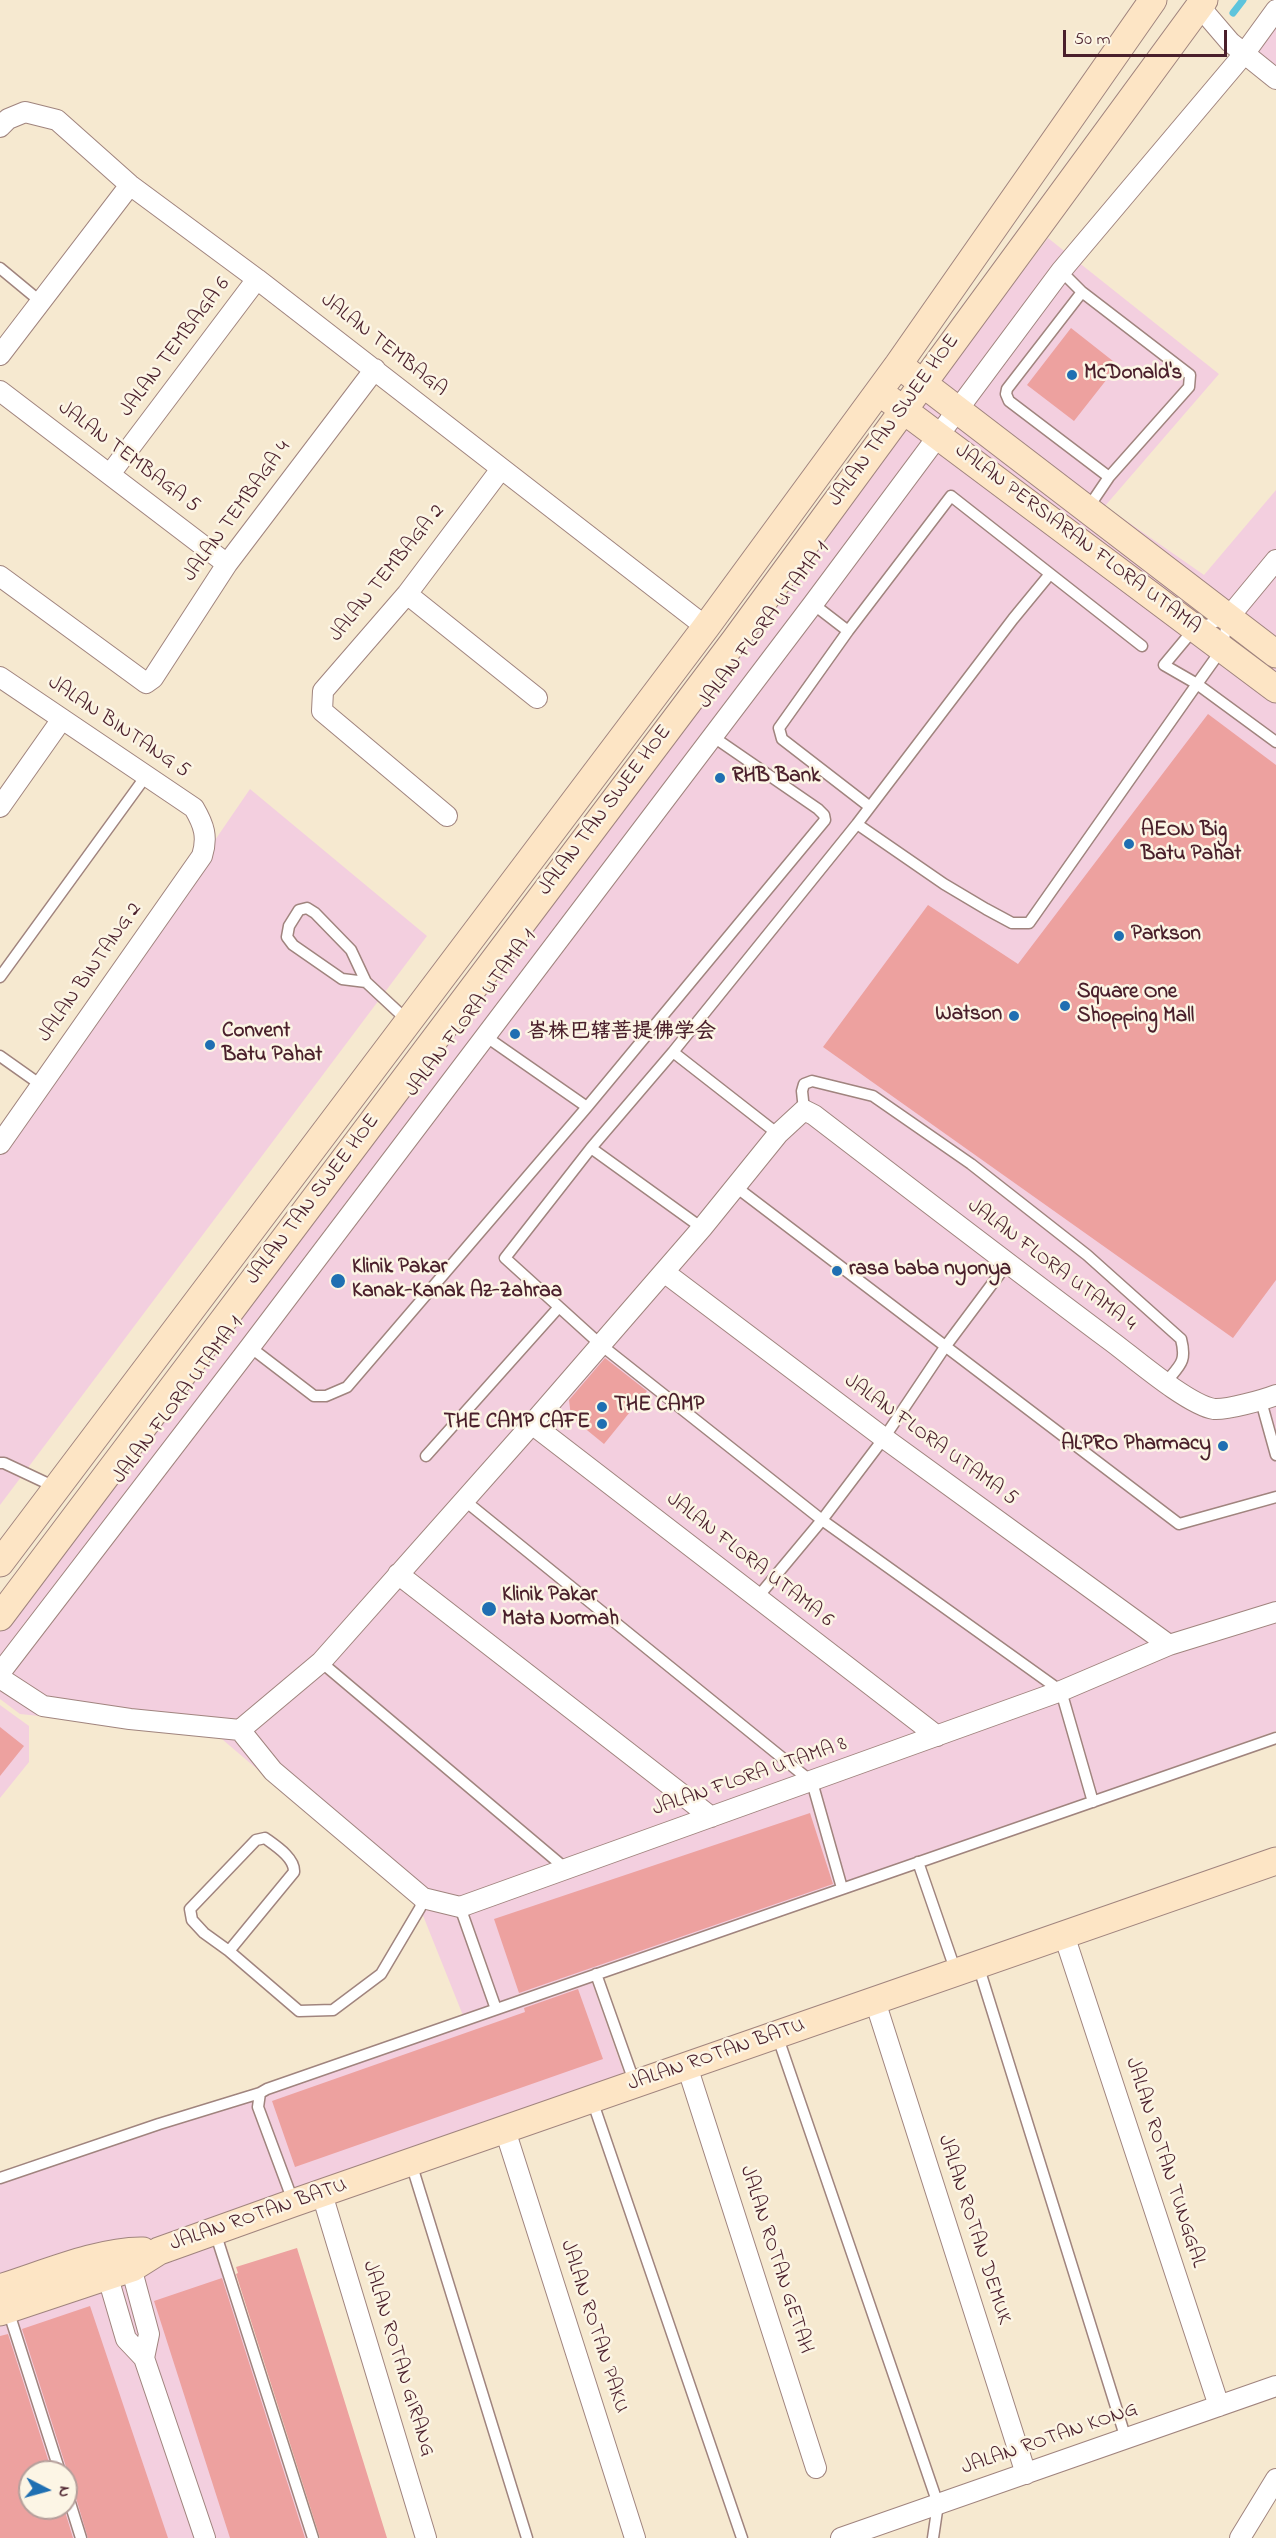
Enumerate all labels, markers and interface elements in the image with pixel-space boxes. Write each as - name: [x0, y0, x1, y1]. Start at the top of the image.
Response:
- scale bar: [1066, 18, 1230, 56]
- text: 50 m: [1074, 27, 1111, 53]
- street label: JALAN TEMBAGA 6: [115, 273, 237, 423]
- street label: JALAN TEMBAGA: [315, 289, 451, 403]
- street label: JALAN TAN SWEE HOE: [824, 330, 966, 512]
- place label: McDonald's: [1084, 362, 1182, 388]
- marker: McDonald's: [1065, 368, 1079, 382]
- street label: JALAN TEMBAGA 5: [52, 396, 204, 520]
- street label: JALAN TEMBAGA 4: [178, 437, 298, 587]
- street label: JALAN PERSIARAN FLORA UTAMA: [949, 439, 1205, 641]
- street label: JALAN TEMBAGA 2: [325, 500, 451, 648]
- street label: JALAN FLORA UTAMA 1: [694, 537, 836, 715]
- street label: JALAN BINTANG 5: [42, 671, 194, 785]
- street label: JALAN TAN SWEE HOE: [534, 721, 678, 901]
- place label: RHB Bank: [732, 765, 820, 791]
- marker: RHB Bank: [713, 771, 727, 785]
- place label: AEON Big Batu Pahat: [1141, 819, 1241, 869]
- marker: AEON Big Batu Pahat: [1122, 837, 1136, 851]
- street label: JALAN BINTANG 2: [33, 898, 149, 1048]
- place label: Parkson: [1131, 923, 1201, 949]
- street label: JALAN FLORA UTAMA 1: [401, 925, 543, 1103]
- marker: Parkson: [1112, 929, 1126, 943]
- place label: Square One Shopping Mall: [1077, 981, 1194, 1031]
- marker: Square One Shopping Mall: [1058, 999, 1072, 1013]
- place label: Watson: [935, 1003, 1002, 1029]
- marker: Watson: [1007, 1009, 1021, 1023]
- place label: Convent Batu Pahat: [222, 1020, 322, 1070]
- place label: 峇株巴辖菩提佛学会: [527, 1021, 716, 1047]
- marker: 峇株巴辖菩提佛学会: [508, 1027, 522, 1041]
- marker: Convent Batu Pahat: [203, 1038, 217, 1052]
- street label: JALAN TAN SWEE HOE: [242, 1110, 386, 1290]
- street label: JALAN FLORA UTAMA 4: [962, 1194, 1140, 1338]
- place label: Klinik Pakar Kanak-Kanak Az-Zahraa: [352, 1256, 562, 1306]
- place label: rasa baba nyonya: [849, 1258, 1011, 1284]
- marker: rasa baba nyonya: [830, 1264, 844, 1278]
- marker: Klinik Pakar Kanak-Kanak Az-Zahraa: [329, 1272, 347, 1290]
- street label: JALAN FLORA UTAMA 1: [108, 1312, 250, 1490]
- street label: JALAN FLORA UTAMA 5: [838, 1370, 1022, 1512]
- place label: THE CAMP: [614, 1394, 704, 1420]
- marker: THE CAMP: [595, 1400, 609, 1414]
- place label: THE CAMP CAFE: [444, 1411, 590, 1437]
- marker: THE CAMP CAFE: [595, 1417, 609, 1431]
- place label: ALPRO Pharmacy: [1061, 1433, 1211, 1459]
- marker: ALPRO Pharmacy: [1216, 1439, 1230, 1453]
- street label: JALAN FLORA UTAMA 6: [660, 1488, 838, 1634]
- place label: Klinik Pakar Mata Normah: [502, 1584, 619, 1634]
- marker: Klinik Pakar Mata Normah: [480, 1600, 498, 1618]
- street label: JALAN FLORA UTAMA 8: [649, 1733, 851, 1823]
- street label: JALAN ROTAN BATU: [625, 2014, 809, 2098]
- street label: JALAN ROTAN TUNGGAL: [1118, 2055, 1210, 2271]
- street label: JALAN ROTAN DEMUK: [930, 2132, 1016, 2328]
- street label: JALAN ROTAN GETAH: [733, 2163, 817, 2357]
- street label: JALAN ROTAN BATU: [167, 2174, 351, 2258]
- street label: JALAN ROTAN PAKU: [553, 2237, 633, 2417]
- street label: JALAN ROTAN GIRANG: [355, 2258, 439, 2460]
- street label: JALAN ROTAN KONG: [959, 2398, 1141, 2482]
- north arrow: [18, 2460, 78, 2520]
- text: N: [51, 2485, 76, 2498]

